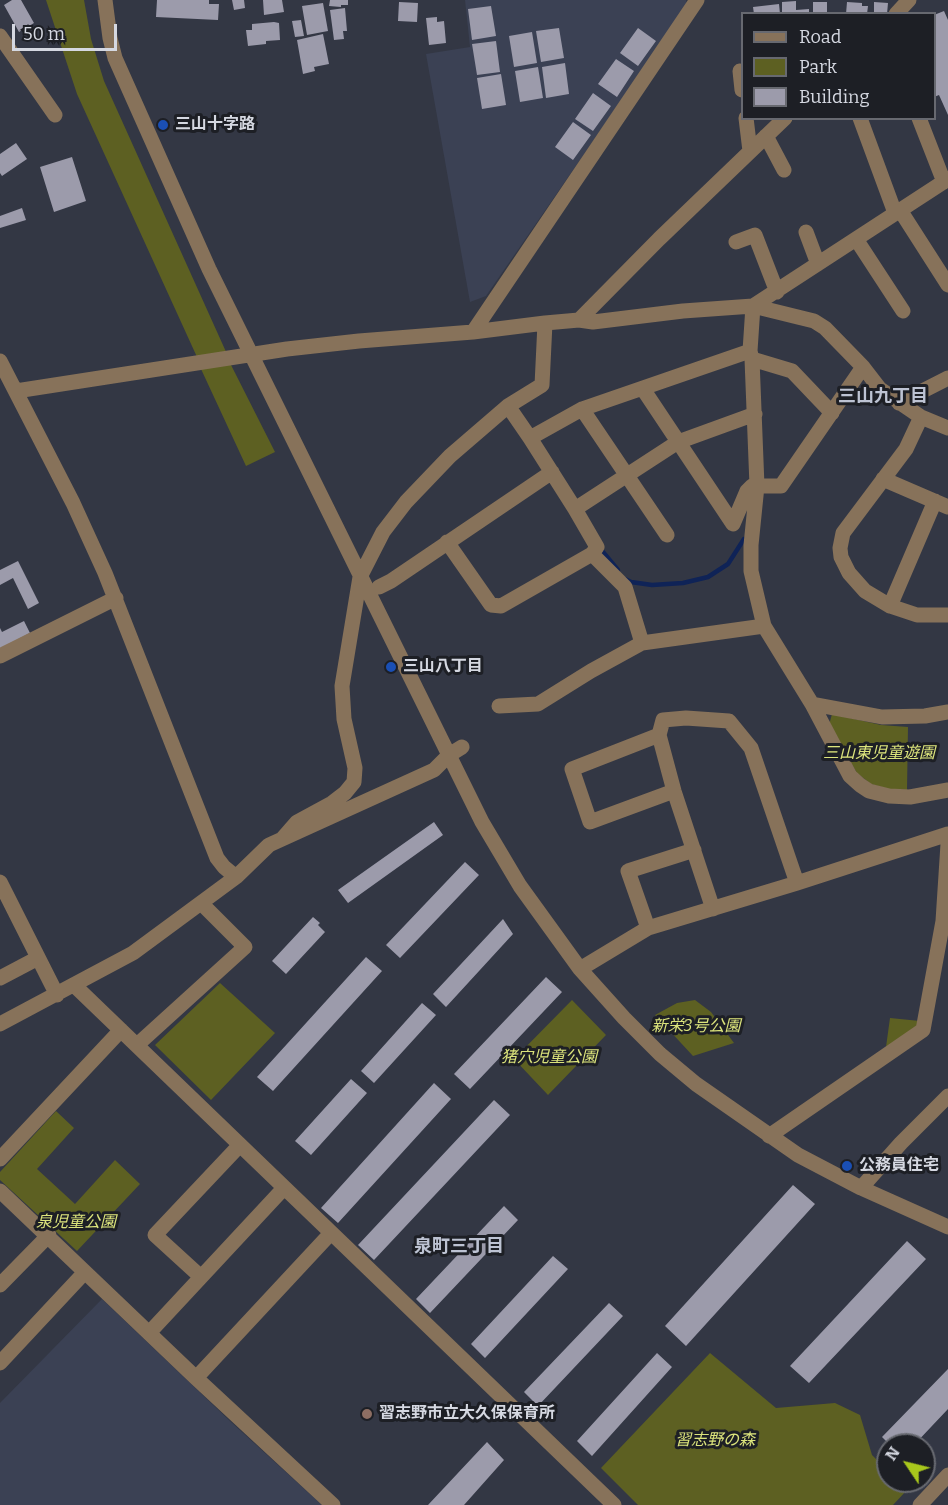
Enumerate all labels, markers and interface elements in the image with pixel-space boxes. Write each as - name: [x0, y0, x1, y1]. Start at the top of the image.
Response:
- scale bar: [15, 12, 120, 50]
- legend: [741, 12, 936, 120]
- text: 50 m: [23, 23, 65, 45]
- text: Road: [799, 26, 841, 48]
- text: Park: [799, 56, 837, 78]
- text: Building: [799, 86, 870, 108]
- place label: 三山十字路: [175, 115, 255, 135]
- marker: 三山十字路: [156, 118, 170, 132]
- district label: 三山九丁目: [838, 386, 928, 408]
- place label: 三山八丁目: [403, 657, 483, 677]
- marker: 三山八丁目: [384, 660, 398, 674]
- park label: 三山東児童遊園: [823, 744, 935, 764]
- park label: 新栄3号公園: [652, 1017, 740, 1037]
- park label: 猪穴児童公園: [501, 1048, 597, 1068]
- place label: 公務員住宅: [859, 1156, 939, 1176]
- marker: 公務員住宅: [840, 1159, 854, 1173]
- park label: 泉児童公園: [36, 1213, 116, 1233]
- district label: 泉町三丁目: [414, 1236, 504, 1258]
- place label: 習志野市立大久保保育所: [379, 1404, 555, 1424]
- marker: 習志野市立大久保保育所: [360, 1407, 374, 1421]
- park label: 習志野の森: [675, 1431, 755, 1451]
- north arrow: [876, 1433, 936, 1493]
- text: N: [881, 1443, 904, 1464]

